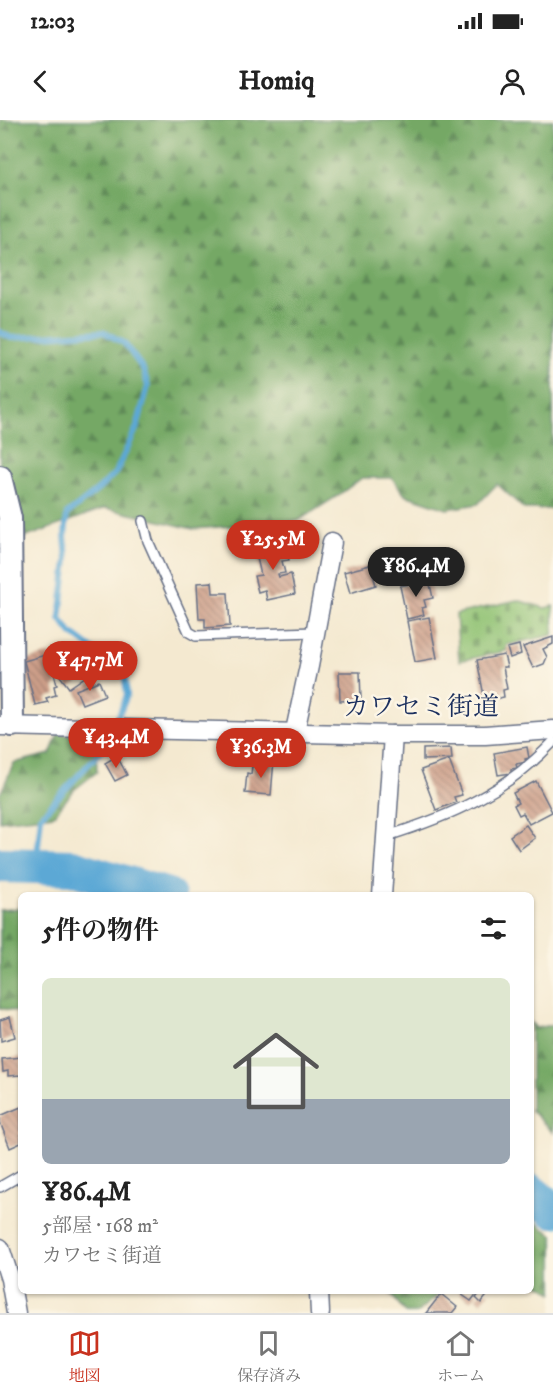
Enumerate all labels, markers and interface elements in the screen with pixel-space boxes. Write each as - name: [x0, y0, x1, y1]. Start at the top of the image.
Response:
- text: 12:03: [30, 8, 75, 35]
- text: Homiq: [239, 64, 315, 98]
- icon: back: [24, 65, 57, 98]
- icon: person: [496, 65, 529, 98]
- pin: ¥25.5M: [224, 520, 322, 571]
- text: ¥25.5M: [240, 527, 306, 552]
- pin: ¥86.4M: [367, 547, 465, 598]
- text: ¥86.4M: [382, 554, 450, 579]
- pin: ¥47.7M: [41, 641, 139, 692]
- text: ¥47.7M: [56, 648, 124, 673]
- street label: カワセミ街道: [343, 691, 499, 724]
- pin: ¥43.4M: [67, 718, 165, 769]
- text: ¥43.4M: [82, 725, 150, 750]
- pin: ¥36.3M: [212, 728, 310, 779]
- text: ¥36.3M: [230, 735, 292, 760]
- icon: filters: [477, 912, 510, 945]
- text: 5件の物件: [42, 915, 159, 948]
- icon: home: [222, 1017, 330, 1125]
- text: ¥86.4M: [42, 1176, 131, 1209]
- text: 5部屋 · 168 m²: [42, 1214, 158, 1239]
- text: カワセミ街道: [42, 1244, 162, 1269]
- tab: 地図: [68, 1327, 101, 1386]
- tab: 保存済み: [237, 1327, 301, 1386]
- tab: ホーム: [437, 1327, 485, 1386]

